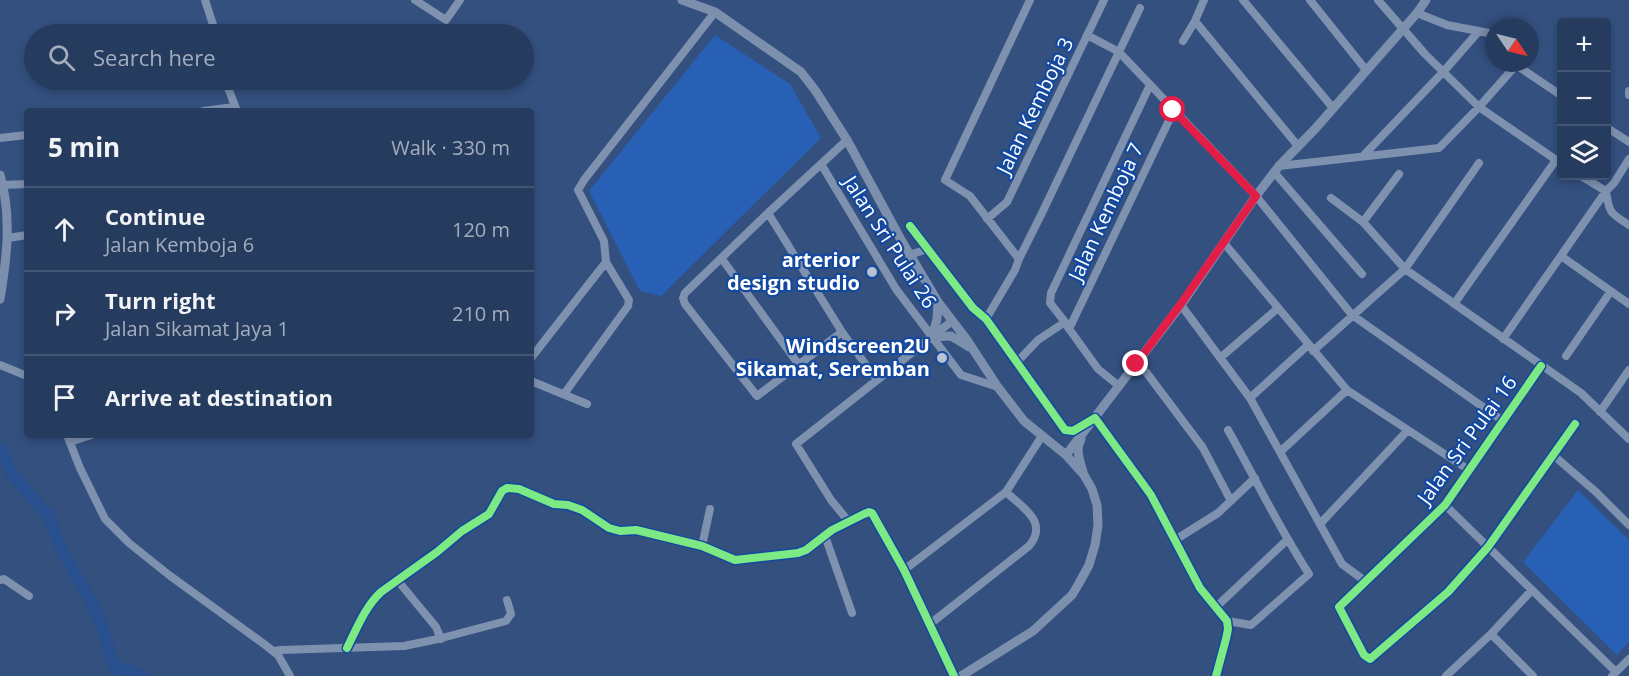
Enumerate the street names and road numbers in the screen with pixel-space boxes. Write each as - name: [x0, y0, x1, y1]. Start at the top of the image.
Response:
- street label: Jalan Kemboja 3: [989, 33, 1079, 181]
- street label: Jalan Kemboja 7: [1061, 138, 1149, 287]
- street label: Jalan Sri Pulai 26: [836, 169, 943, 313]
- street label: Jalan Sri Pulai 16: [1410, 370, 1523, 511]

